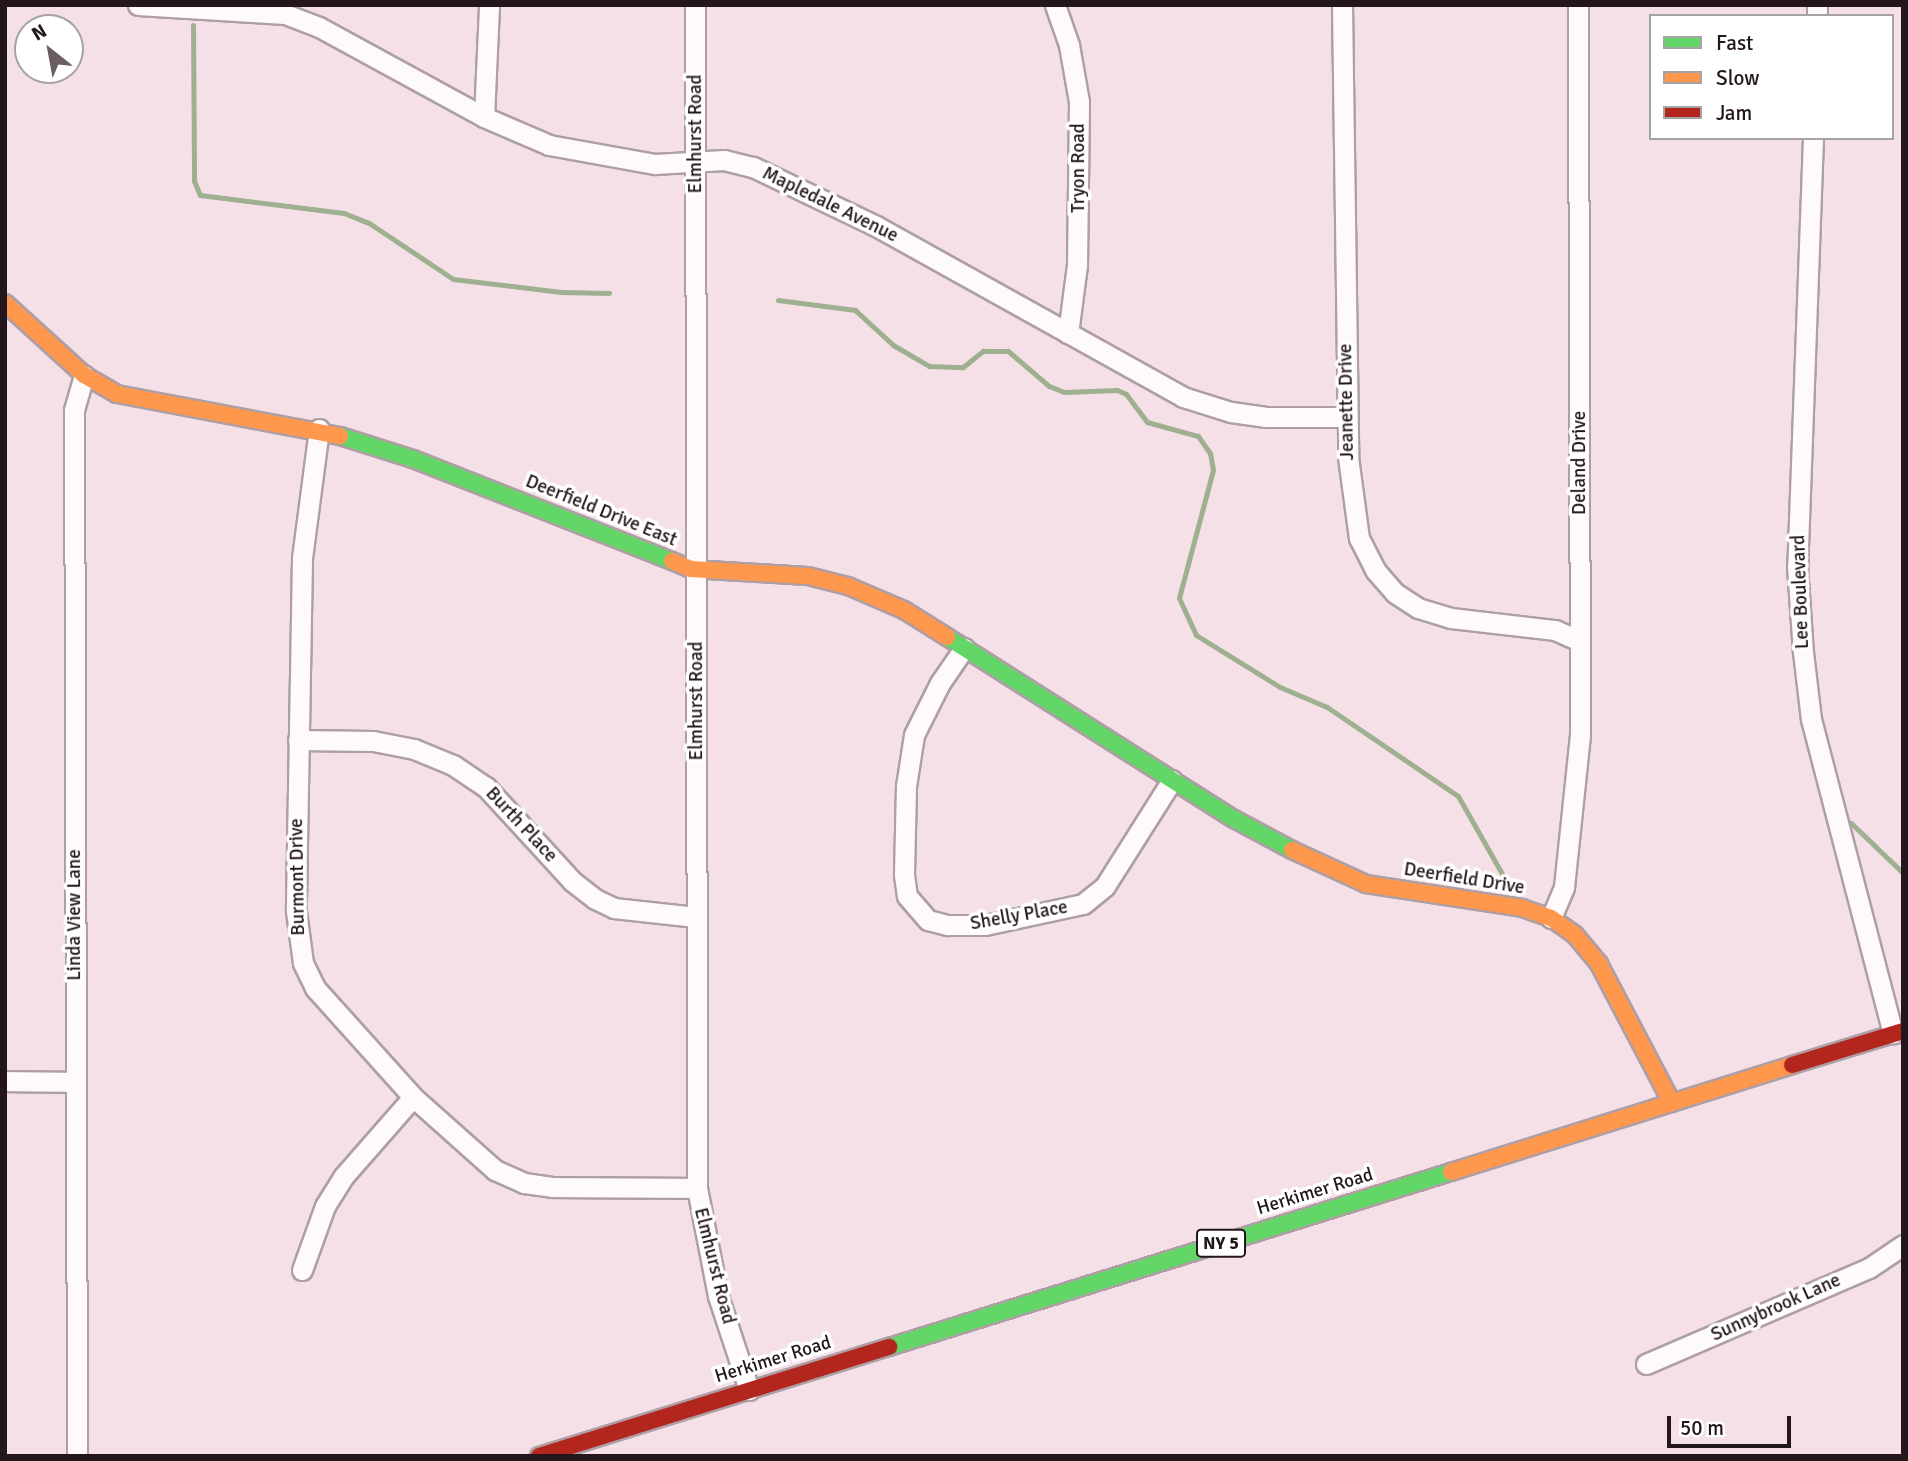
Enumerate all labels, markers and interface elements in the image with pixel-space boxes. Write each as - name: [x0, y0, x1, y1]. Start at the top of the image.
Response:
- north arrow: [14, 14, 84, 84]
- legend: [1649, 14, 1894, 140]
- text: N: [27, 19, 51, 46]
- text: Fast: [1716, 30, 1753, 56]
- text: Slow: [1716, 65, 1760, 91]
- street label: Elmhurst Road: [685, 74, 707, 194]
- text: Jam: [1716, 100, 1752, 126]
- street label: Tryon Road: [1068, 123, 1090, 213]
- street label: Mapledale Avenue: [758, 162, 902, 248]
- street label: Jeanette Drive: [1335, 343, 1359, 461]
- street label: Deland Drive: [1569, 411, 1591, 515]
- street label: Deerfield Drive East: [522, 470, 680, 552]
- street label: Lee Boulevard: [1788, 535, 1814, 649]
- street label: Elmhurst Road: [686, 641, 708, 761]
- street label: Burth Place: [480, 783, 562, 867]
- street label: Burmont Drive: [286, 818, 310, 936]
- street label: Linda View Lane: [64, 849, 86, 981]
- street label: Deerfield Drive: [1402, 858, 1526, 900]
- street label: Shelly Place: [969, 896, 1069, 936]
- street label: Herkimer Road: [1254, 1164, 1376, 1220]
- street label: Elmhurst Road: [689, 1206, 739, 1326]
- road number: NY 5: [1195, 1228, 1247, 1258]
- street label: Sunnybrook Lane: [1708, 1269, 1844, 1347]
- street label: Herkimer Road: [712, 1332, 834, 1388]
- scale bar: [1670, 1402, 1794, 1446]
- text: 50 m: [1680, 1415, 1724, 1441]

